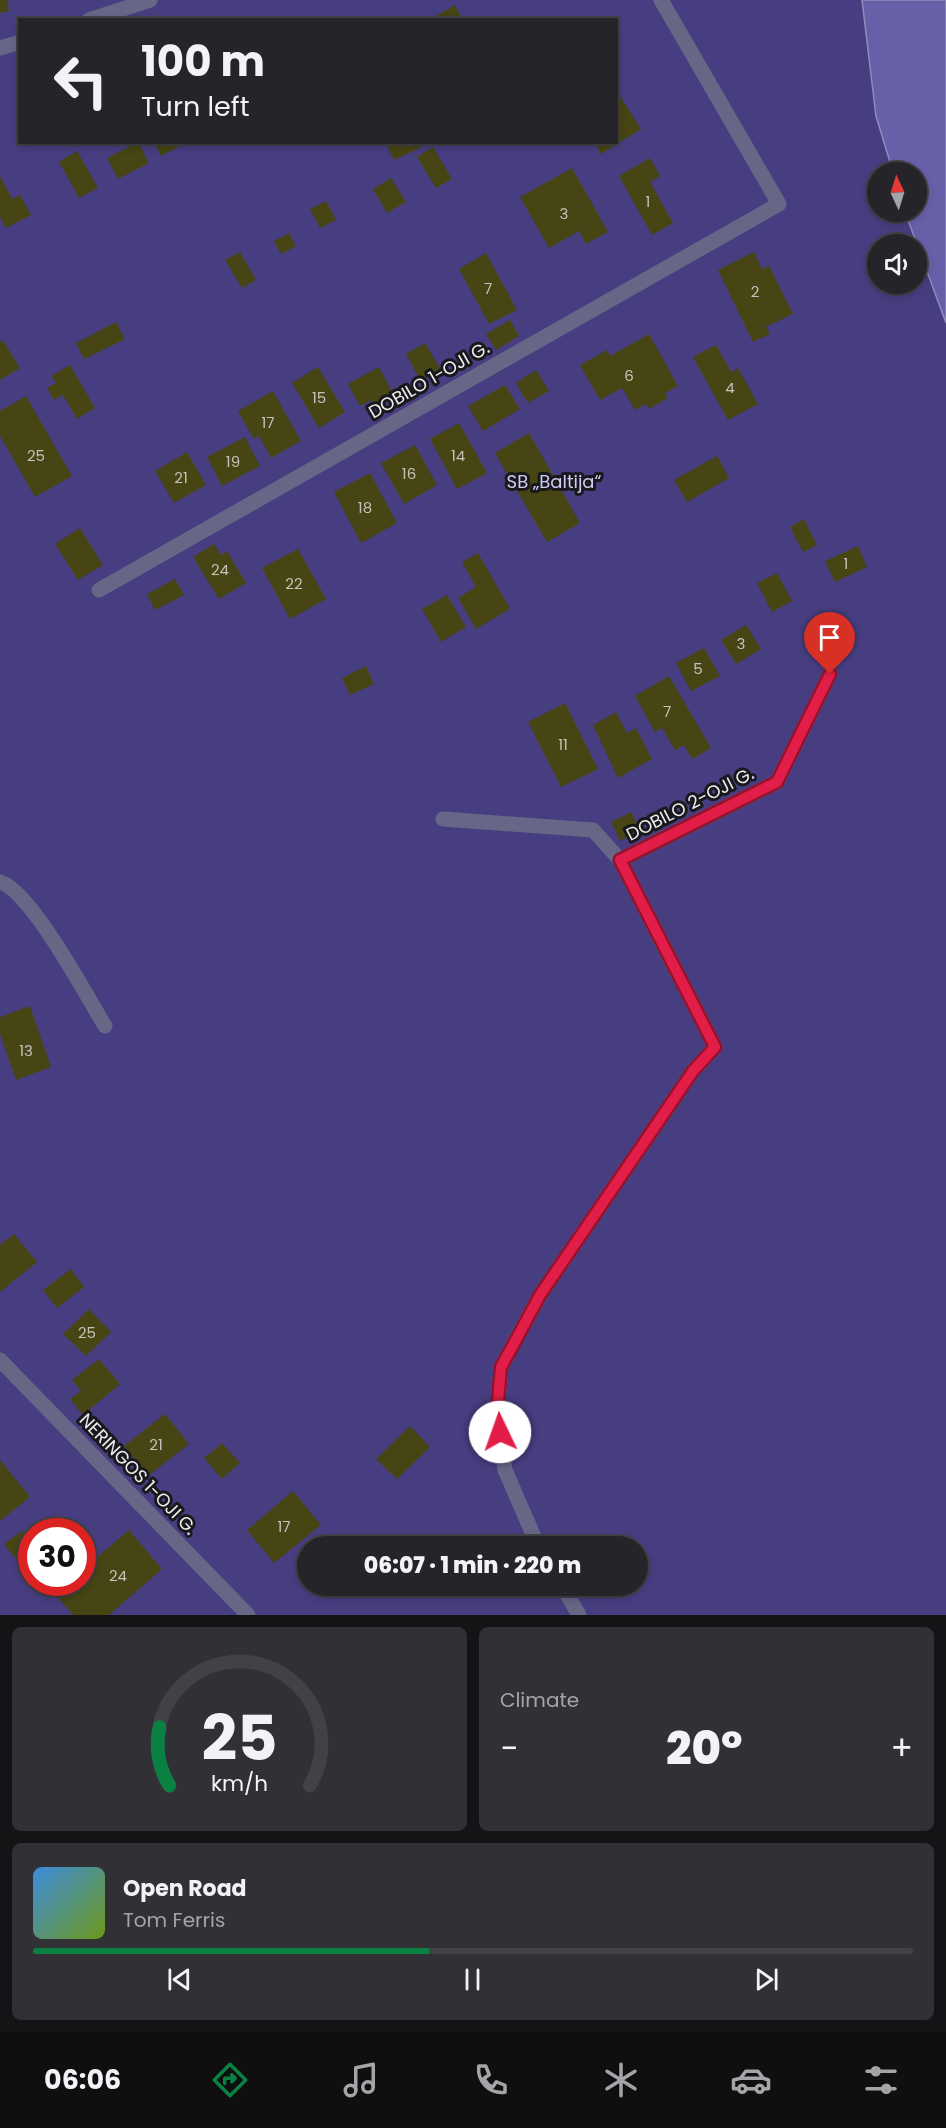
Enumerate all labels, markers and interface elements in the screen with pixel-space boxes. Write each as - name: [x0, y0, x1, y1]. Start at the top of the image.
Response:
- text: 100 m: [141, 32, 265, 91]
- icon: left: [42, 42, 120, 120]
- text: Turn left: [141, 88, 250, 125]
- north arrow: [867, 162, 927, 222]
- map controls: [867, 162, 927, 294]
- house number: 1: [646, 191, 650, 212]
- house number: 3: [560, 203, 568, 224]
- button: sound: [867, 234, 927, 294]
- house number: 7: [484, 278, 492, 299]
- house number: 2: [751, 281, 759, 302]
- street label: DOBILO 1-OJI G.: [364, 335, 494, 424]
- house number: 6: [624, 365, 634, 386]
- house number: 4: [725, 377, 735, 398]
- house number: 15: [312, 387, 326, 408]
- house number: 17: [262, 412, 275, 433]
- house number: 25: [27, 445, 45, 466]
- house number: 14: [451, 445, 465, 466]
- house number: 19: [226, 451, 240, 472]
- house number: 16: [402, 463, 416, 484]
- house number: 21: [174, 467, 188, 488]
- park label: SB „Baltija“: [507, 469, 602, 494]
- house number: 18: [358, 497, 372, 518]
- house number: 1: [844, 553, 848, 574]
- house number: 24: [211, 559, 229, 580]
- house number: 22: [285, 573, 303, 594]
- pin: [804, 612, 855, 674]
- icon: arrive: [813, 621, 846, 654]
- house number: 3: [737, 633, 745, 654]
- house number: 5: [693, 658, 703, 679]
- house number: 7: [663, 701, 671, 722]
- house number: 11: [558, 734, 568, 755]
- street label: DOBILO 2-OJI G.: [622, 761, 758, 846]
- house number: 13: [19, 1040, 33, 1061]
- house number: 25: [78, 1322, 96, 1343]
- position arrow: [468, 1400, 532, 1464]
- street label: NERINGOS 1-OJI G.: [74, 1407, 203, 1540]
- house number: 21: [149, 1434, 163, 1455]
- house number: 17: [278, 1516, 291, 1537]
- speed limit sign: 30: [18, 1518, 96, 1596]
- text: 06:07 · 1 min · 220 m: [364, 1550, 581, 1581]
- house number: 24: [109, 1565, 127, 1586]
- text: Climate: [500, 1686, 579, 1714]
- text: 25: [201, 1694, 278, 1782]
- text: 20°: [666, 1717, 743, 1780]
- text: −: [500, 1725, 518, 1772]
- text: +: [890, 1725, 913, 1772]
- text: km/h: [211, 1768, 268, 1799]
- text: Open Road: [123, 1873, 247, 1904]
- text: Tom Ferris: [123, 1906, 225, 1934]
- icon: previous: [163, 1963, 196, 1996]
- icon: pause: [456, 1963, 489, 1996]
- icon: next: [750, 1963, 783, 1996]
- icon: directions: [209, 2059, 251, 2101]
- icon: music: [340, 2059, 382, 2101]
- icon: phone: [470, 2059, 512, 2101]
- icon: climate: [600, 2059, 642, 2101]
- icon: car: [730, 2059, 772, 2101]
- icon: filters: [860, 2059, 902, 2101]
- text: 06:06: [44, 2061, 121, 2098]

